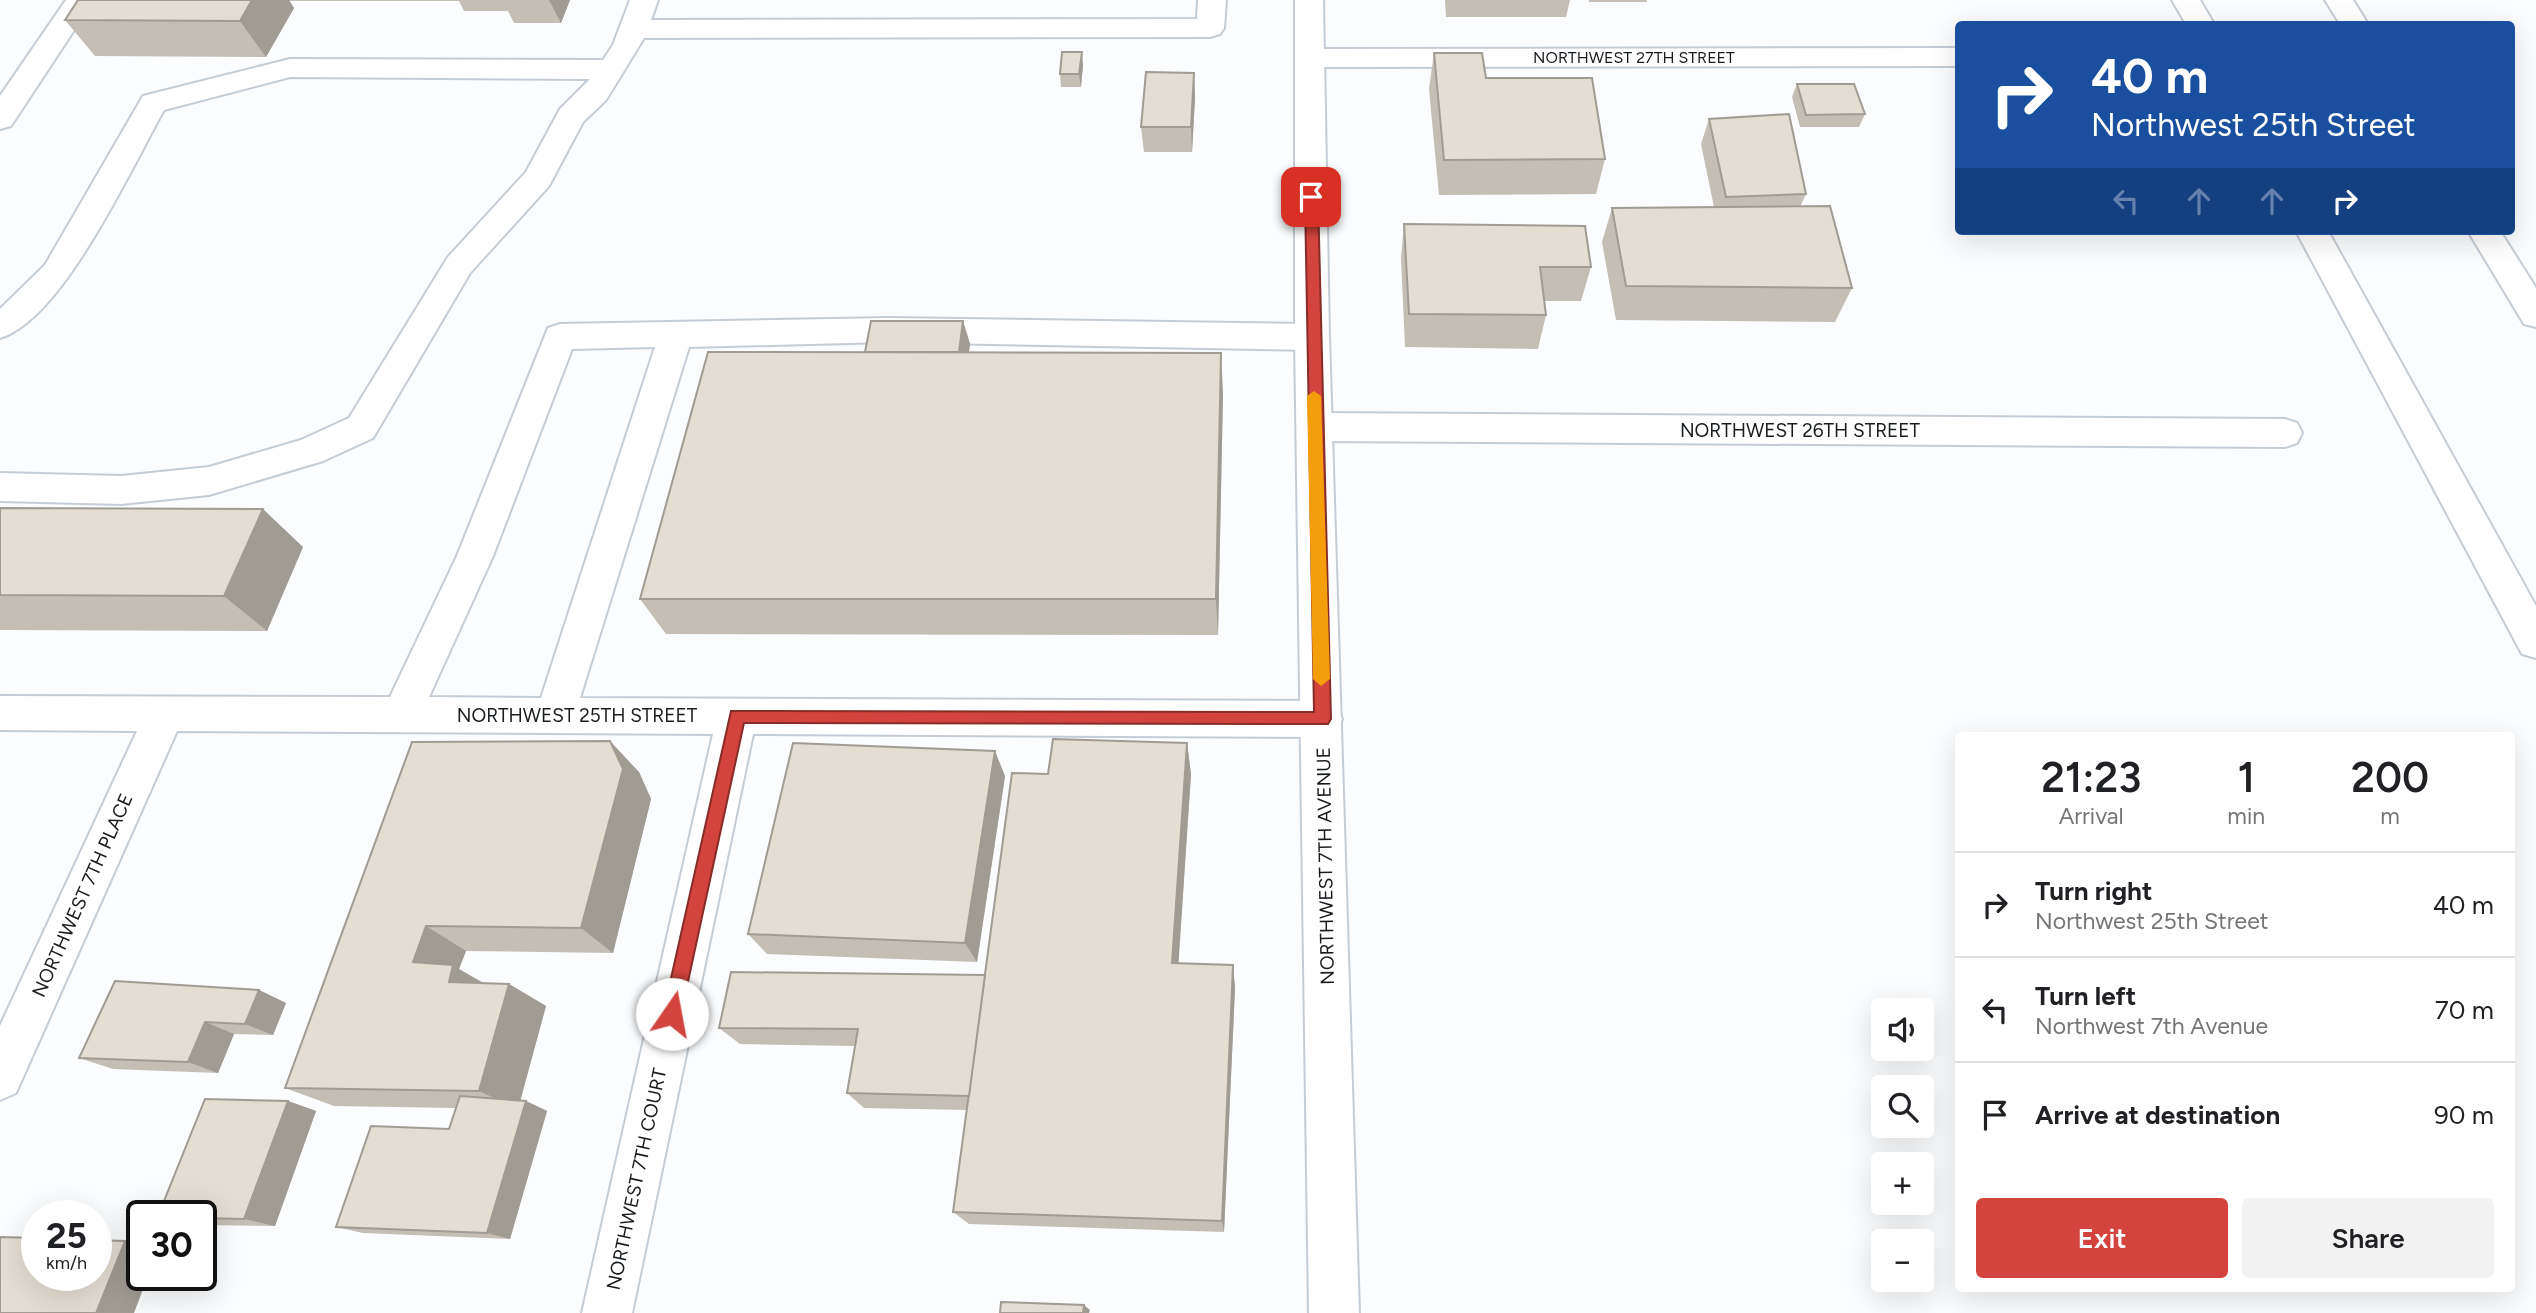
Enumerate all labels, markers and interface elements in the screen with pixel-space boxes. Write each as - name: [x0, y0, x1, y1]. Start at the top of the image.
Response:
- text: 40 m: [2091, 46, 2208, 105]
- street label: NORTHWEST 27TH STREET: [1533, 48, 1735, 67]
- icon: right: [1976, 49, 2067, 140]
- text: Northwest 25th Street: [2091, 106, 2416, 144]
- pin: [1281, 167, 1341, 227]
- icon: arrive: [1292, 178, 1330, 216]
- icon: left: [2107, 182, 2145, 220]
- icon: ahead: [2180, 182, 2218, 220]
- icon: ahead: [2253, 182, 2291, 220]
- icon: right: [2326, 182, 2364, 220]
- street label: NORTHWEST 26TH STREET: [1680, 419, 1921, 442]
- street label: NORTHWEST 25TH STREET: [457, 704, 698, 727]
- street label: NORTHWEST 7TH AVENUE: [1312, 747, 1339, 985]
- text: 21:23: [2041, 752, 2141, 803]
- text: 1: [2237, 752, 2255, 803]
- text: 200: [2351, 752, 2429, 803]
- street label: NORTHWEST 7TH PLACE: [27, 790, 138, 1001]
- text: Arrival: [2059, 802, 2124, 830]
- text: min: [2227, 802, 2265, 830]
- text: m: [2380, 802, 2400, 830]
- text: Turn right: [2035, 875, 2152, 907]
- icon: right: [1976, 886, 2014, 924]
- text: 40 m: [2433, 889, 2494, 921]
- text: Northwest 25th Street: [2035, 907, 2268, 935]
- position arrow: [635, 977, 709, 1051]
- text: Turn left: [2035, 980, 2136, 1012]
- icon: left: [1976, 991, 2014, 1029]
- text: 70 m: [2435, 994, 2494, 1026]
- map controls: [1871, 998, 1934, 1292]
- button: sound: [1871, 998, 1934, 1061]
- text: Northwest 7th Avenue: [2035, 1012, 2268, 1040]
- street label: NORTHWEST 7TH COURT: [602, 1066, 671, 1292]
- button: search: [1871, 1075, 1934, 1138]
- icon: arrive: [1976, 1096, 2014, 1134]
- text: Arrive at destination: [2035, 1099, 2280, 1131]
- text: 90 m: [2434, 1099, 2494, 1131]
- button: +: [1871, 1152, 1934, 1215]
- button: Exit: [1976, 1198, 2228, 1278]
- button: Share: [2242, 1198, 2494, 1278]
- speed limit sign: 30: [126, 1200, 217, 1291]
- text: 25: [46, 1215, 87, 1257]
- button: −: [1871, 1229, 1934, 1292]
- text: km/h: [46, 1252, 87, 1274]

